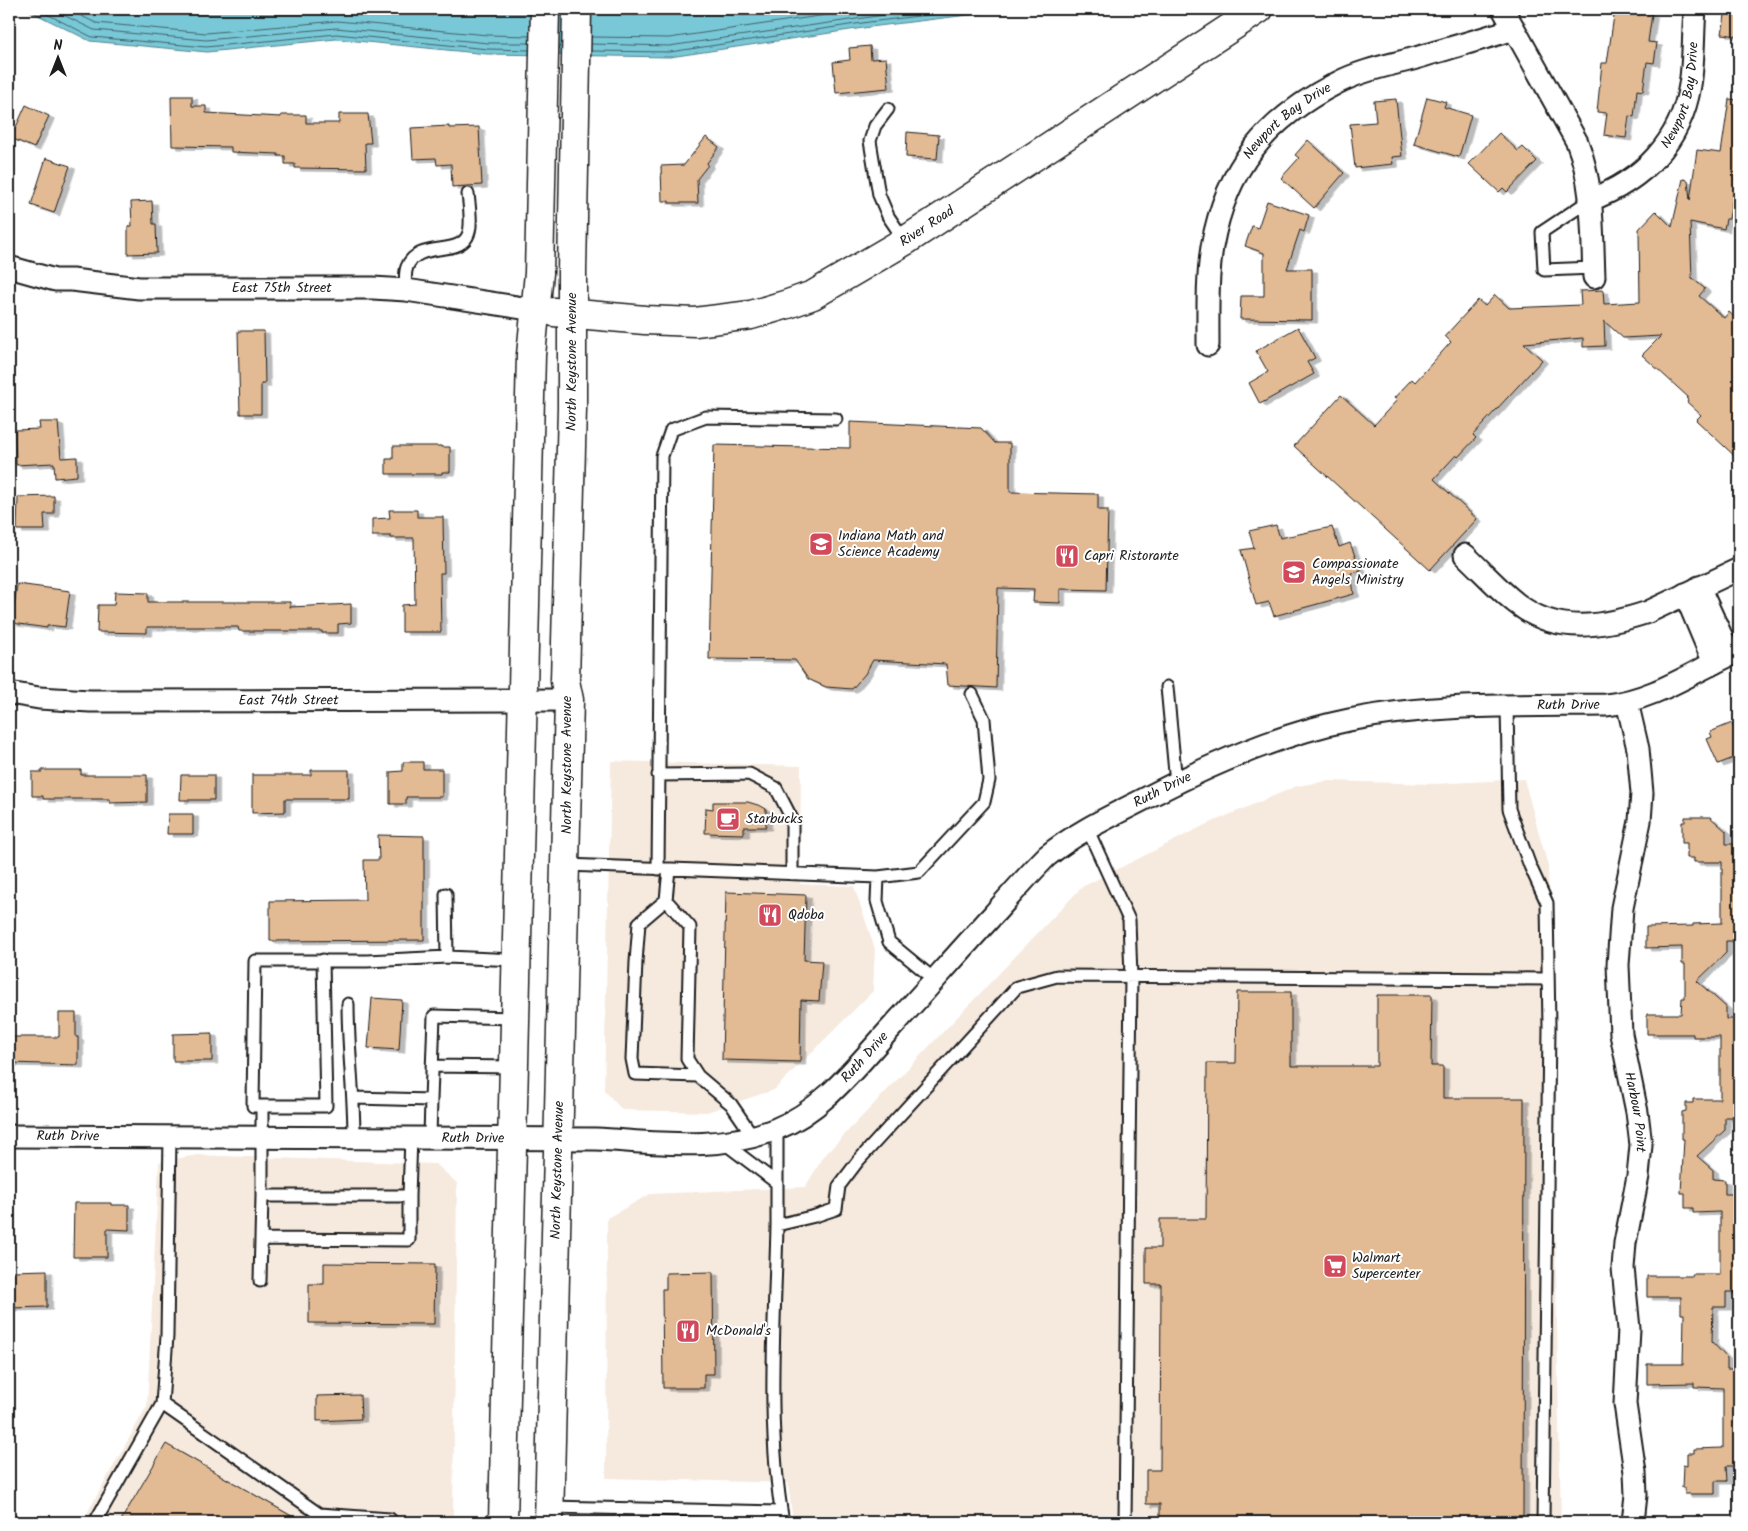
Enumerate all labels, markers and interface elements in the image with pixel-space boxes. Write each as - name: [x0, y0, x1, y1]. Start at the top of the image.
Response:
- north arrow: [32, 32, 82, 82]
- text: N: [54, 35, 63, 57]
- street label: Newport Bay Drive: [1655, 41, 1704, 153]
- street label: Newport Bay Drive: [1238, 77, 1336, 164]
- street label: River Road: [895, 200, 960, 253]
- street label: East 75th Street: [232, 277, 332, 299]
- street label: North Keystone Avenue: [560, 292, 583, 431]
- place label: Indiana Math and Science Academy: [838, 525, 945, 563]
- school or university icon: Indiana Math and Science Academy: [808, 531, 834, 557]
- restaurant icon: Capri Ristorante: [1054, 543, 1080, 569]
- place label: Capri Ristorante: [1084, 545, 1180, 567]
- place label: Compassionate Angels Ministry: [1312, 553, 1404, 591]
- school or university icon: Compassionate Angels Ministry: [1281, 559, 1307, 585]
- street label: East 74th Street: [238, 689, 339, 712]
- street label: Ruth Drive: [1537, 694, 1601, 716]
- street label: North Keystone Avenue: [556, 695, 578, 834]
- street label: Ruth Drive: [1129, 766, 1196, 814]
- cafe icon: Starbucks: [715, 806, 741, 832]
- place label: Starbucks: [746, 808, 803, 830]
- restaurant icon: Qdoba: [757, 902, 783, 928]
- place label: Qdoba: [788, 904, 824, 926]
- street label: Ruth Drive: [836, 1026, 894, 1088]
- street label: Harbour Point: [1618, 1070, 1652, 1154]
- street label: North Keystone Avenue: [545, 1100, 570, 1240]
- street label: Ruth Drive: [37, 1125, 100, 1147]
- street label: Ruth Drive: [442, 1127, 505, 1150]
- place label: Walmart Supercenter: [1352, 1247, 1422, 1285]
- supermarket icon: Walmart Supercenter: [1322, 1253, 1348, 1279]
- restaurant icon: McDonald's: [675, 1318, 701, 1344]
- place label: McDonald's: [706, 1320, 771, 1342]

